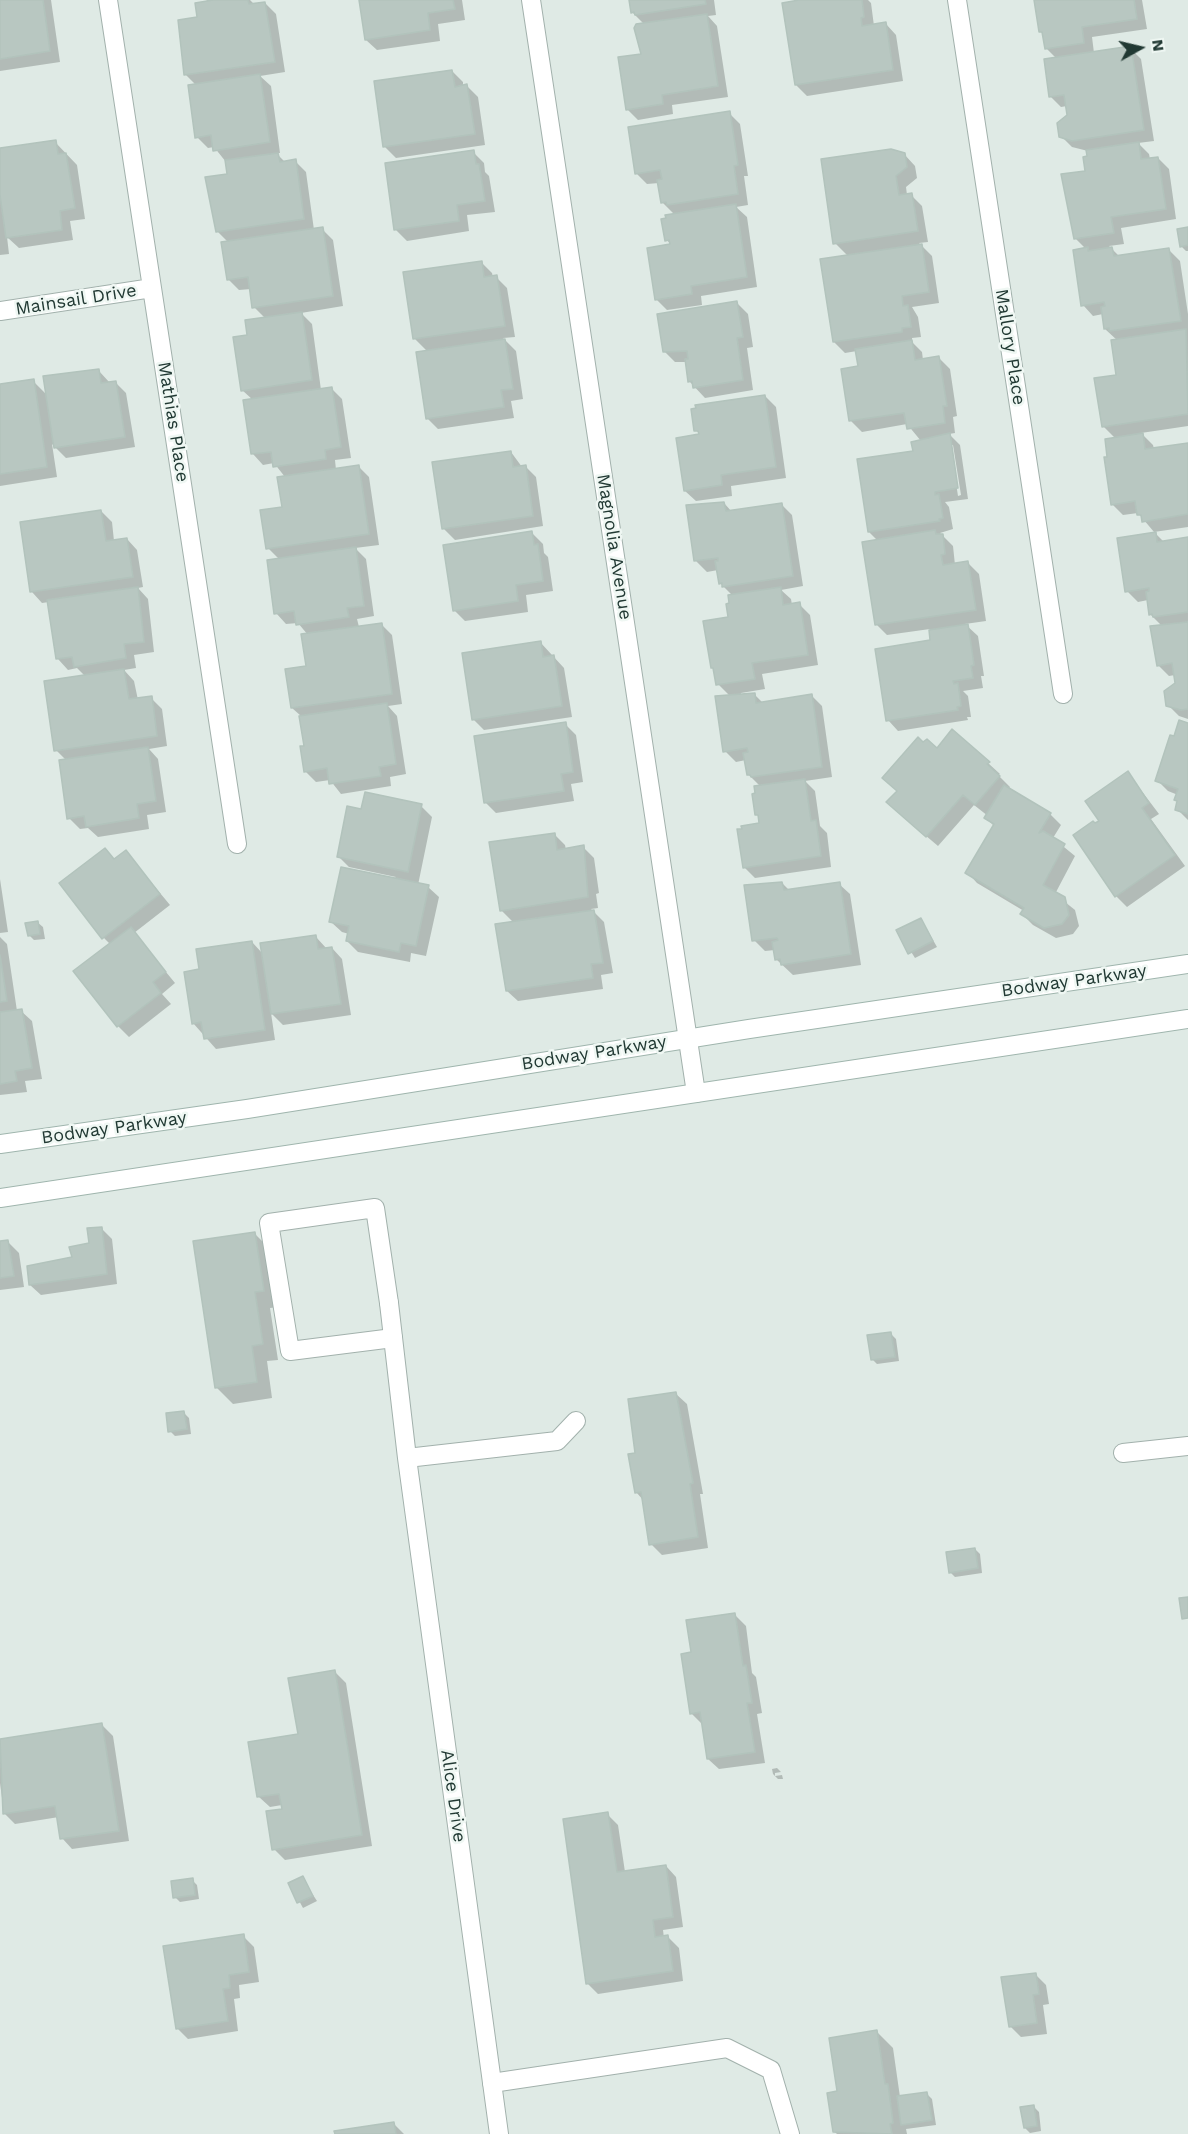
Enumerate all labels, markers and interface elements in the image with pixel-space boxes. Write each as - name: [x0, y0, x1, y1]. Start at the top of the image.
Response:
- north arrow: [1110, 18, 1170, 78]
- text: N: [1148, 38, 1169, 53]
- street label: Mainsail Drive: [14, 280, 138, 320]
- street label: Mallory Place: [990, 287, 1030, 407]
- street label: Mathias Place: [153, 360, 193, 484]
- street label: Magnolia Avenue: [592, 473, 636, 621]
- street label: Bodway Parkway: [1000, 960, 1148, 1002]
- street label: Bodway Parkway: [520, 1031, 668, 1075]
- street label: Bodway Parkway: [40, 1107, 188, 1149]
- street label: Alice Drive: [436, 1748, 470, 1844]

